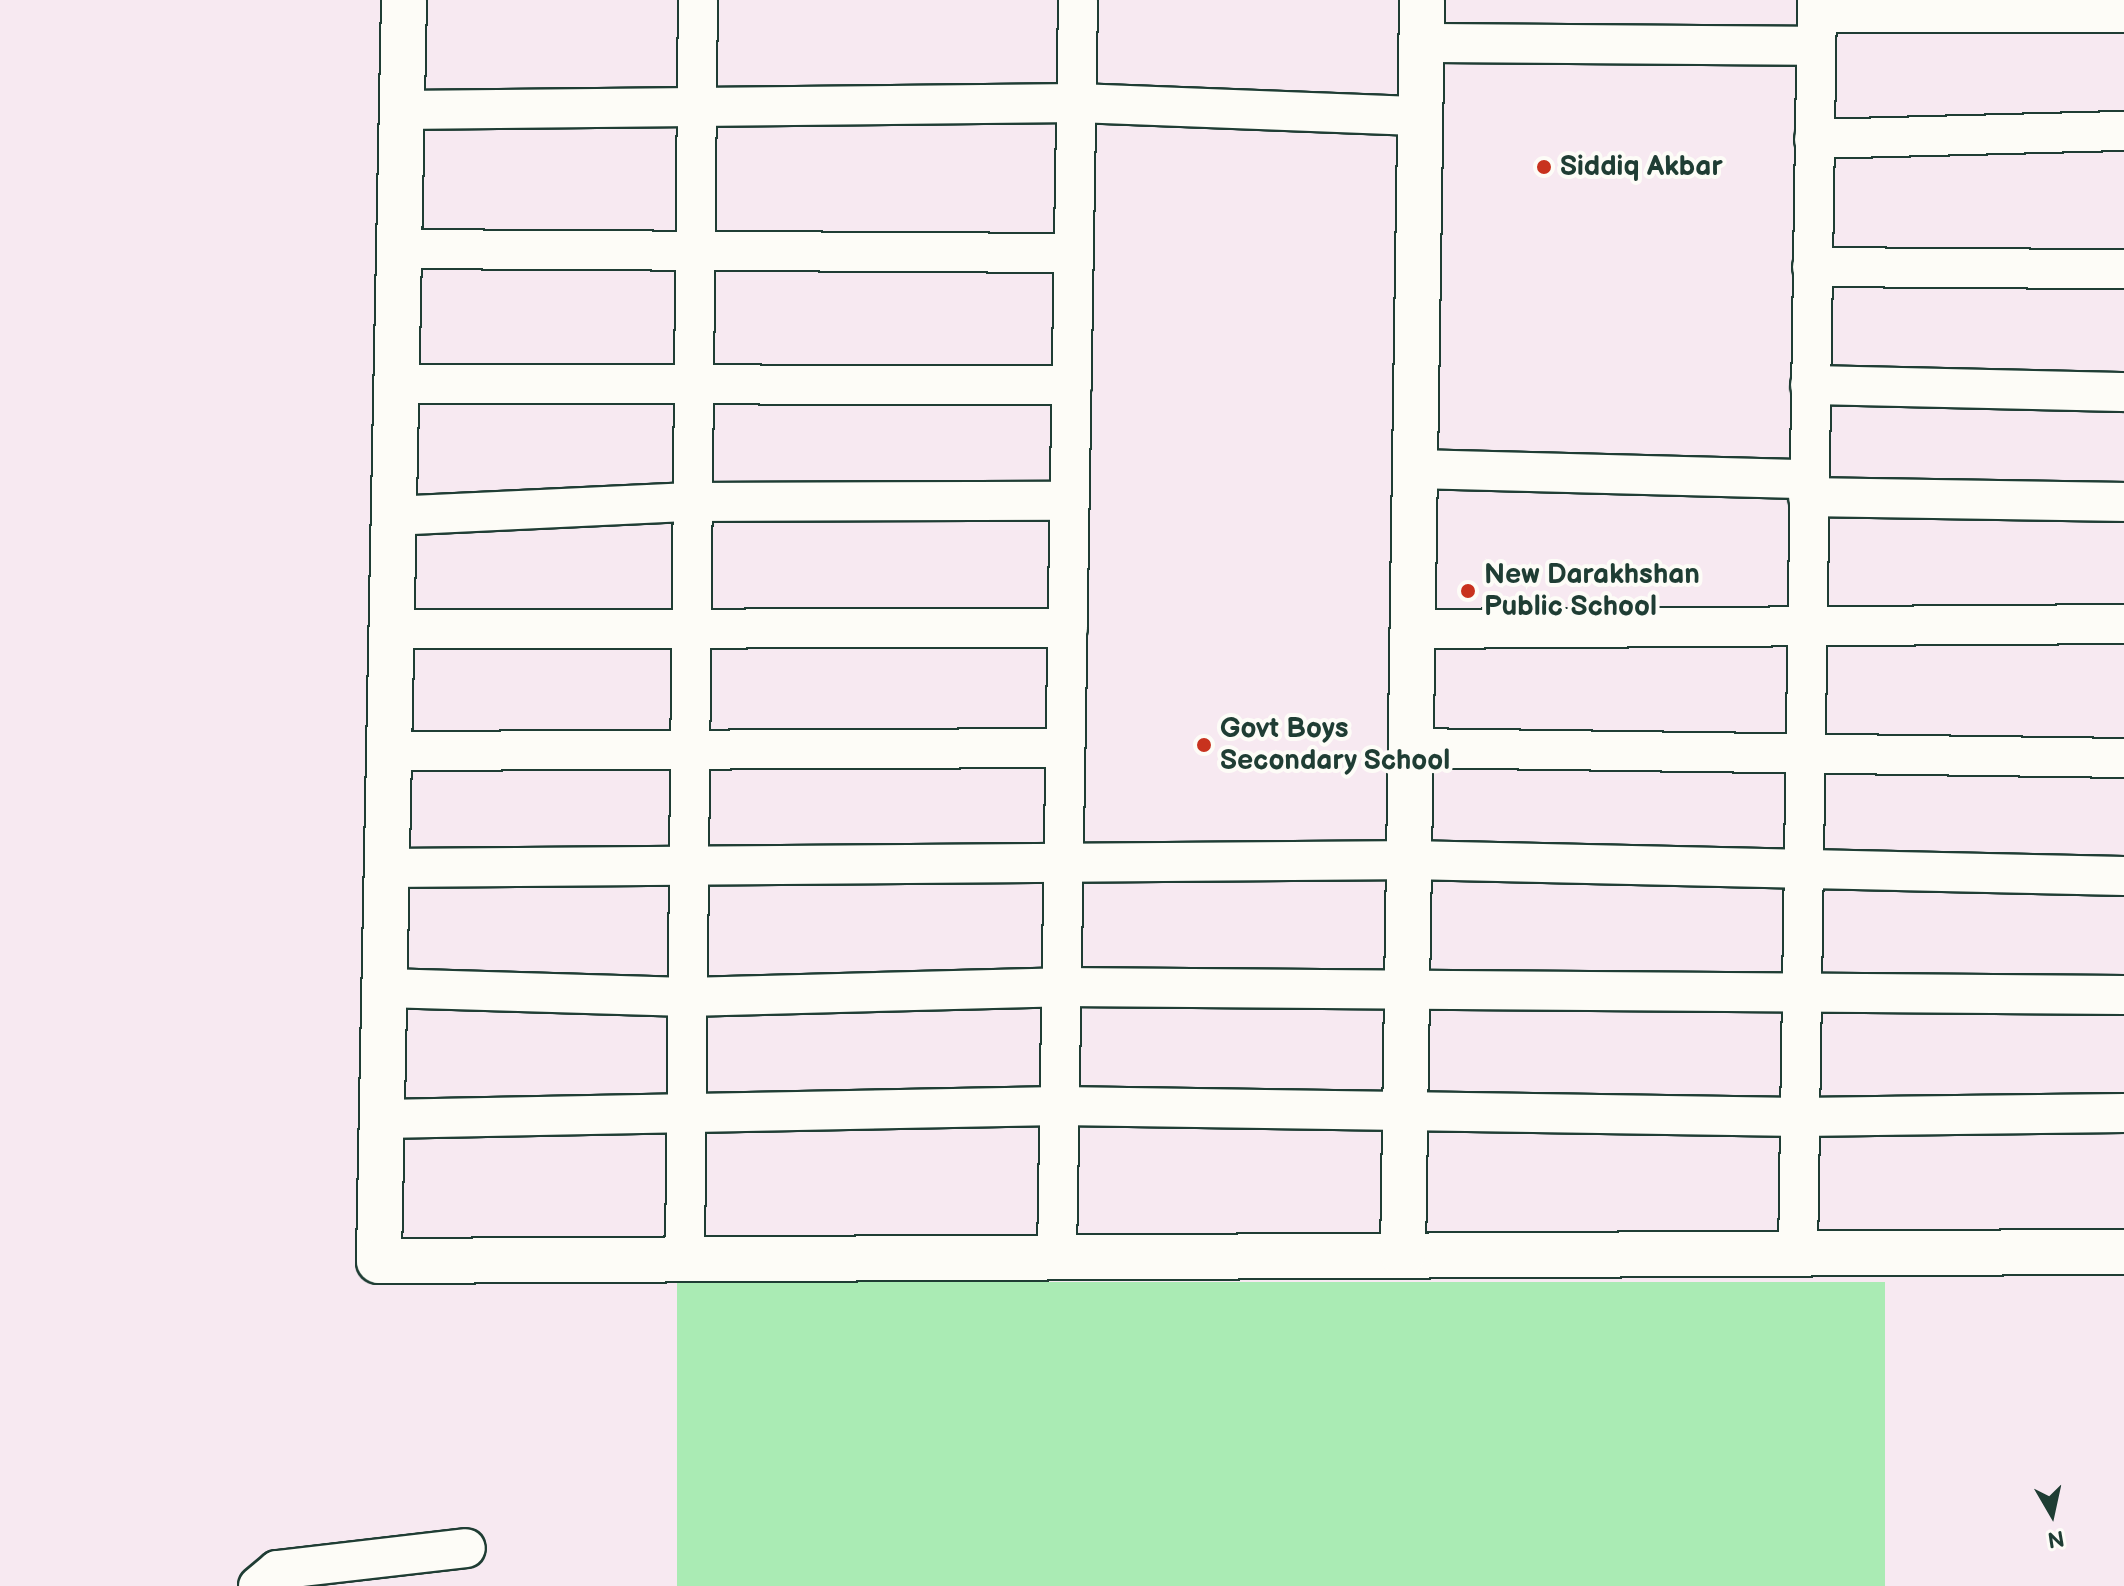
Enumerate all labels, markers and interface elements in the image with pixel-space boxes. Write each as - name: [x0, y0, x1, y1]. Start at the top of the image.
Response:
- place label: Siddiq Akbar: [1560, 150, 1723, 184]
- marker: Siddiq Akbar: [1535, 158, 1553, 176]
- place label: New Darakhshan Public School: [1484, 558, 1700, 624]
- marker: New Darakhshan Public School: [1459, 582, 1477, 600]
- place label: Govt Boys Secondary School: [1220, 712, 1451, 778]
- marker: Govt Boys Secondary School: [1195, 736, 1213, 754]
- north arrow: [2012, 1474, 2092, 1554]
- text: N: [2046, 1524, 2066, 1553]

